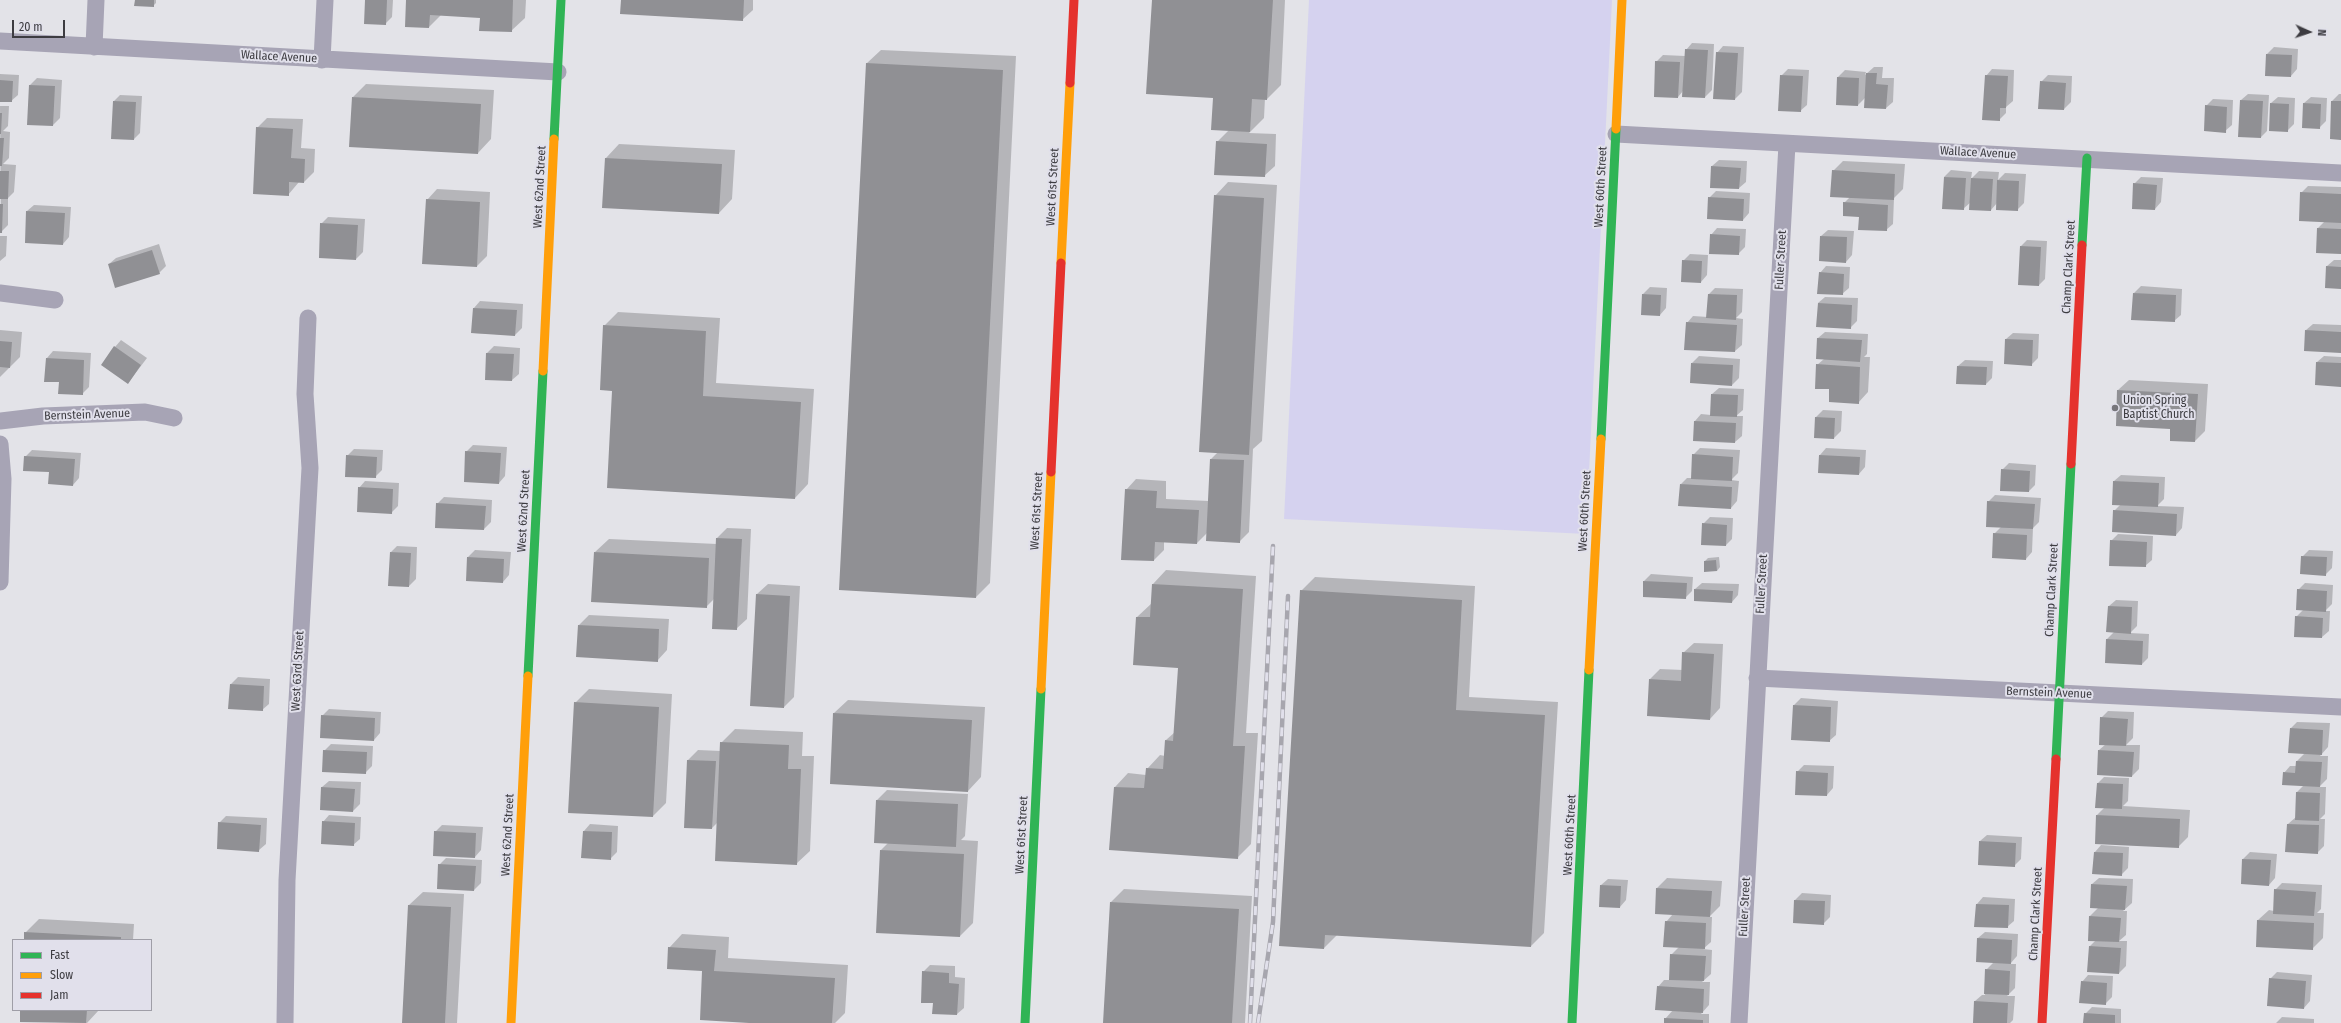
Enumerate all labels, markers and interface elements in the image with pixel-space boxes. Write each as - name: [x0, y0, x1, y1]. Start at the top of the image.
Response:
- scale bar: [14, 12, 67, 38]
- north arrow: [2289, 12, 2329, 52]
- text: 20 m: [19, 20, 43, 34]
- text: N: [2315, 29, 2328, 36]
- street label: Wallace Avenue: [241, 48, 317, 66]
- street label: Wallace Avenue: [1940, 144, 2016, 162]
- street label: West 62nd Street: [531, 145, 549, 229]
- street label: West 60th Street: [1592, 146, 1610, 228]
- street label: West 61st Street: [1044, 148, 1062, 226]
- street label: Champ Clark Street: [2059, 220, 2079, 314]
- street label: Fuller Street: [1772, 230, 1790, 290]
- place label: Union Spring Baptist Church: [2123, 394, 2195, 422]
- marker: Union Spring Baptist Church: [2110, 403, 2120, 413]
- street label: Bernstein Avenue: [44, 406, 130, 424]
- street label: West 62nd Street: [515, 469, 533, 553]
- street label: West 60th Street: [1576, 470, 1594, 552]
- street label: West 61st Street: [1028, 472, 1046, 550]
- street label: Champ Clark Street: [2042, 543, 2062, 637]
- street label: Fuller Street: [1753, 554, 1771, 614]
- street label: West 63rd Street: [289, 630, 307, 712]
- street label: Bernstein Avenue: [2006, 684, 2092, 702]
- street label: West 62nd Street: [499, 793, 517, 877]
- street label: West 60th Street: [1561, 794, 1579, 876]
- street label: West 61st Street: [1013, 796, 1031, 874]
- street label: Champ Clark Street: [2026, 867, 2046, 961]
- street label: Fuller Street: [1736, 877, 1754, 937]
- legend: [12, 939, 152, 1011]
- text: Fast: [50, 948, 69, 962]
- text: Slow: [50, 968, 73, 982]
- text: Jam: [50, 988, 68, 1002]

